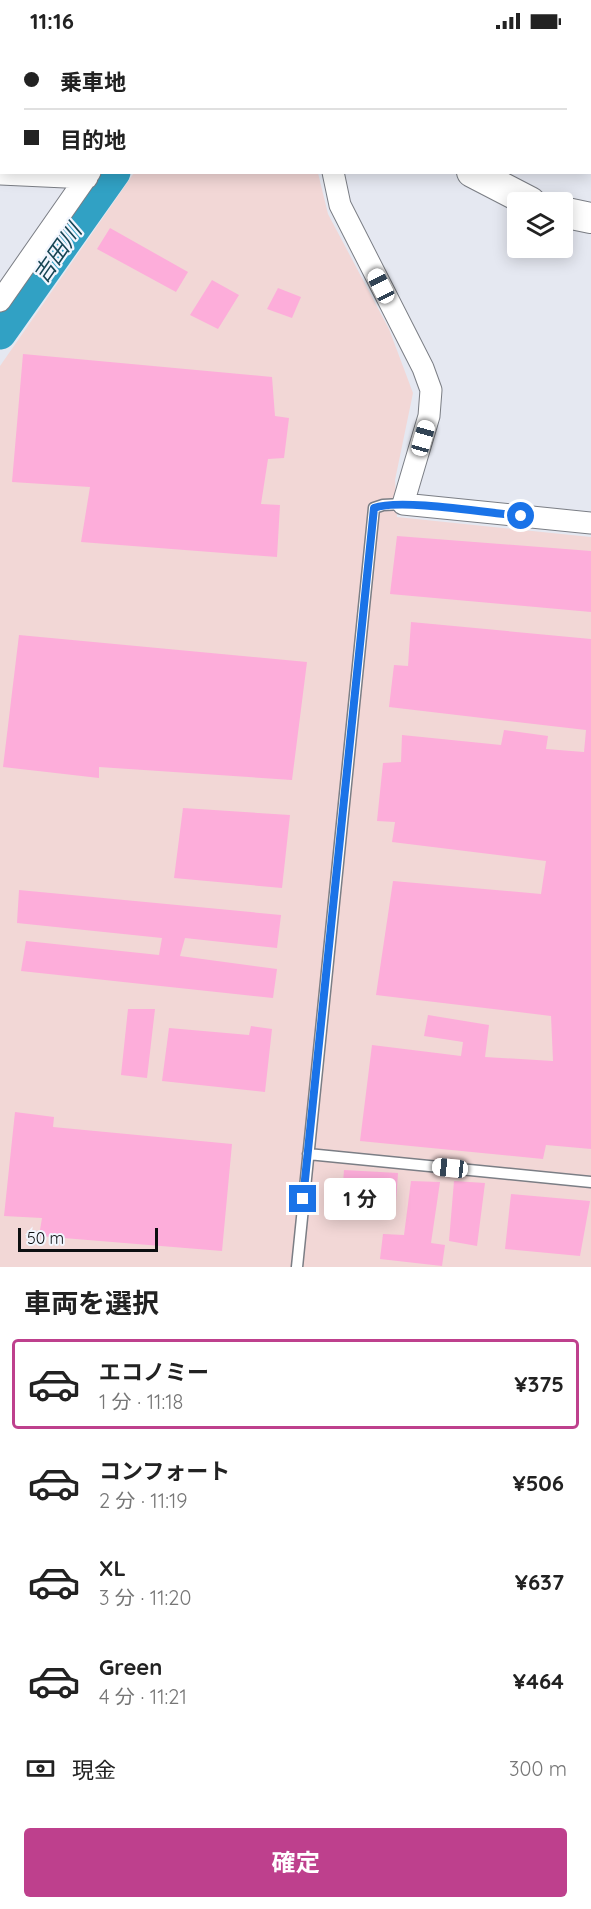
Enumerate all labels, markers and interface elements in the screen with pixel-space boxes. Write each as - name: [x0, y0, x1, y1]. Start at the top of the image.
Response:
- text: 11:16: [30, 7, 74, 35]
- text: 乗車地: [60, 68, 126, 96]
- text: 目的地: [60, 126, 126, 154]
- map controls: [507, 192, 573, 258]
- button: layers: [507, 192, 573, 258]
- water label: 吉田川: [27, 216, 89, 288]
- car: [365, 266, 397, 306]
- car: [409, 418, 437, 458]
- route start: [507, 502, 534, 529]
- car: [431, 1157, 469, 1179]
- callout: 1 分: [324, 1178, 396, 1220]
- route end: [289, 1185, 316, 1212]
- text: 1 分: [343, 1186, 377, 1211]
- scale bar: [18, 1225, 158, 1252]
- text: 50 m: [27, 1228, 64, 1248]
- text: 車両を選択: [24, 1286, 159, 1320]
- icon: car: [27, 1357, 81, 1411]
- text: エコノミー: [99, 1358, 209, 1386]
- text: ¥375: [514, 1370, 564, 1398]
- text: 1 分 · 11:18: [99, 1389, 183, 1414]
- icon: car: [27, 1456, 81, 1510]
- text: コンフォート: [99, 1457, 230, 1485]
- text: ¥506: [513, 1469, 564, 1497]
- text: 2 分 · 11:19: [99, 1488, 187, 1513]
- text: XL: [99, 1554, 126, 1582]
- icon: car: [27, 1555, 81, 1609]
- text: ¥637: [515, 1568, 564, 1596]
- text: 3 分 · 11:20: [99, 1585, 191, 1610]
- text: Green: [99, 1653, 162, 1681]
- icon: car: [27, 1654, 81, 1708]
- text: ¥464: [513, 1667, 564, 1695]
- text: 4 分 · 11:21: [99, 1684, 187, 1709]
- icon: cash: [24, 1752, 57, 1785]
- text: 現金: [72, 1756, 116, 1784]
- text: 300 m: [509, 1756, 567, 1781]
- button: 確定: [24, 1828, 567, 1897]

